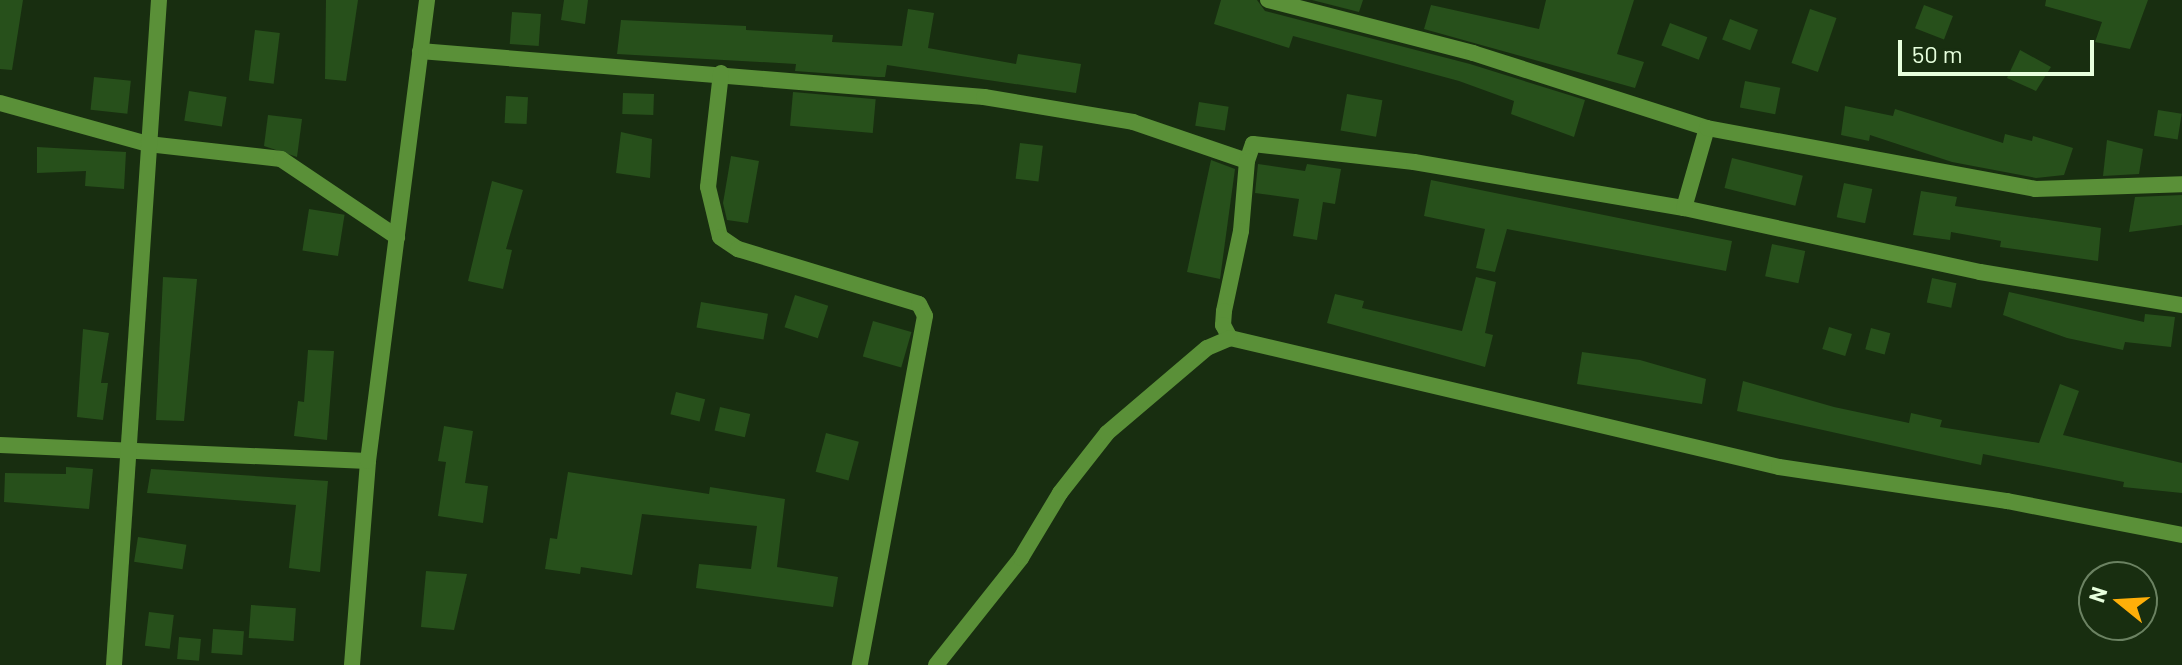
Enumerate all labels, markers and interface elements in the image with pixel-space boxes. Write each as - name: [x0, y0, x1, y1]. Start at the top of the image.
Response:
- scale bar: [1902, 24, 2098, 74]
- text: 50 m: [1912, 39, 1963, 68]
- north arrow: [2078, 561, 2158, 641]
- text: N: [2082, 583, 2112, 605]

